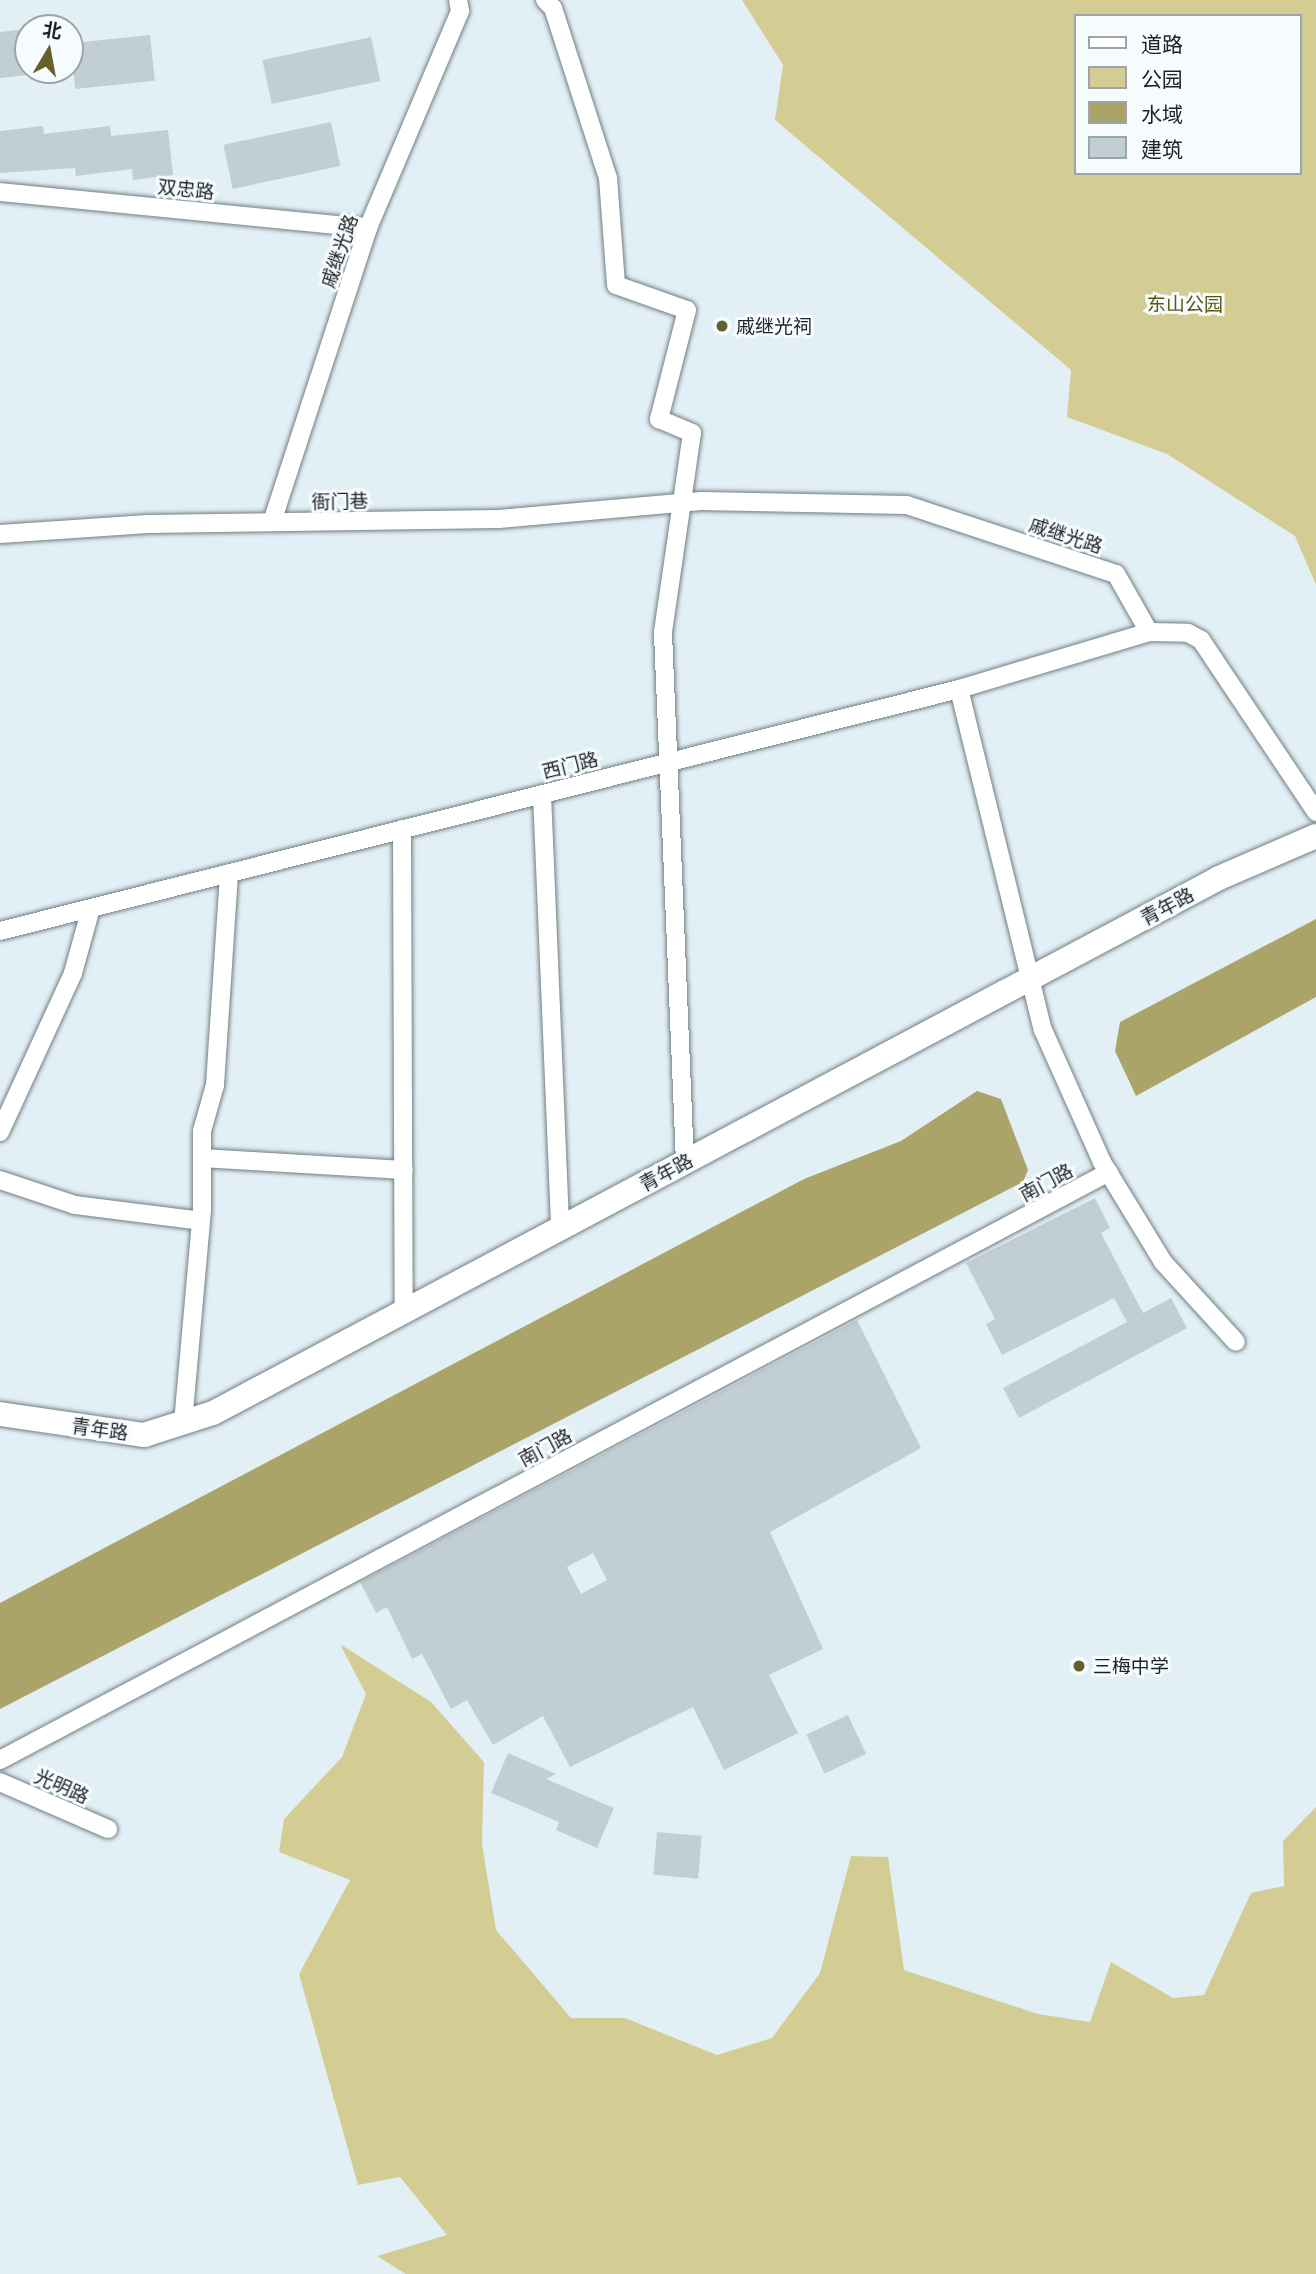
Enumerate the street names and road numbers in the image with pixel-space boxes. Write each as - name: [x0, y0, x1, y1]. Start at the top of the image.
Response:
- street label: 双忠路: [156, 175, 216, 203]
- street label: 戚继光路: [316, 211, 362, 291]
- street label: 衙门巷: [311, 489, 369, 513]
- street label: 戚继光路: [1026, 512, 1106, 558]
- street label: 西门路: [540, 747, 600, 783]
- street label: 青年路: [1136, 883, 1198, 929]
- street label: 青年路: [635, 1149, 697, 1195]
- street label: 南门路: [1015, 1159, 1077, 1205]
- street label: 青年路: [70, 1414, 130, 1444]
- street label: 南门路: [514, 1424, 576, 1470]
- street label: 光明路: [31, 1764, 93, 1808]

